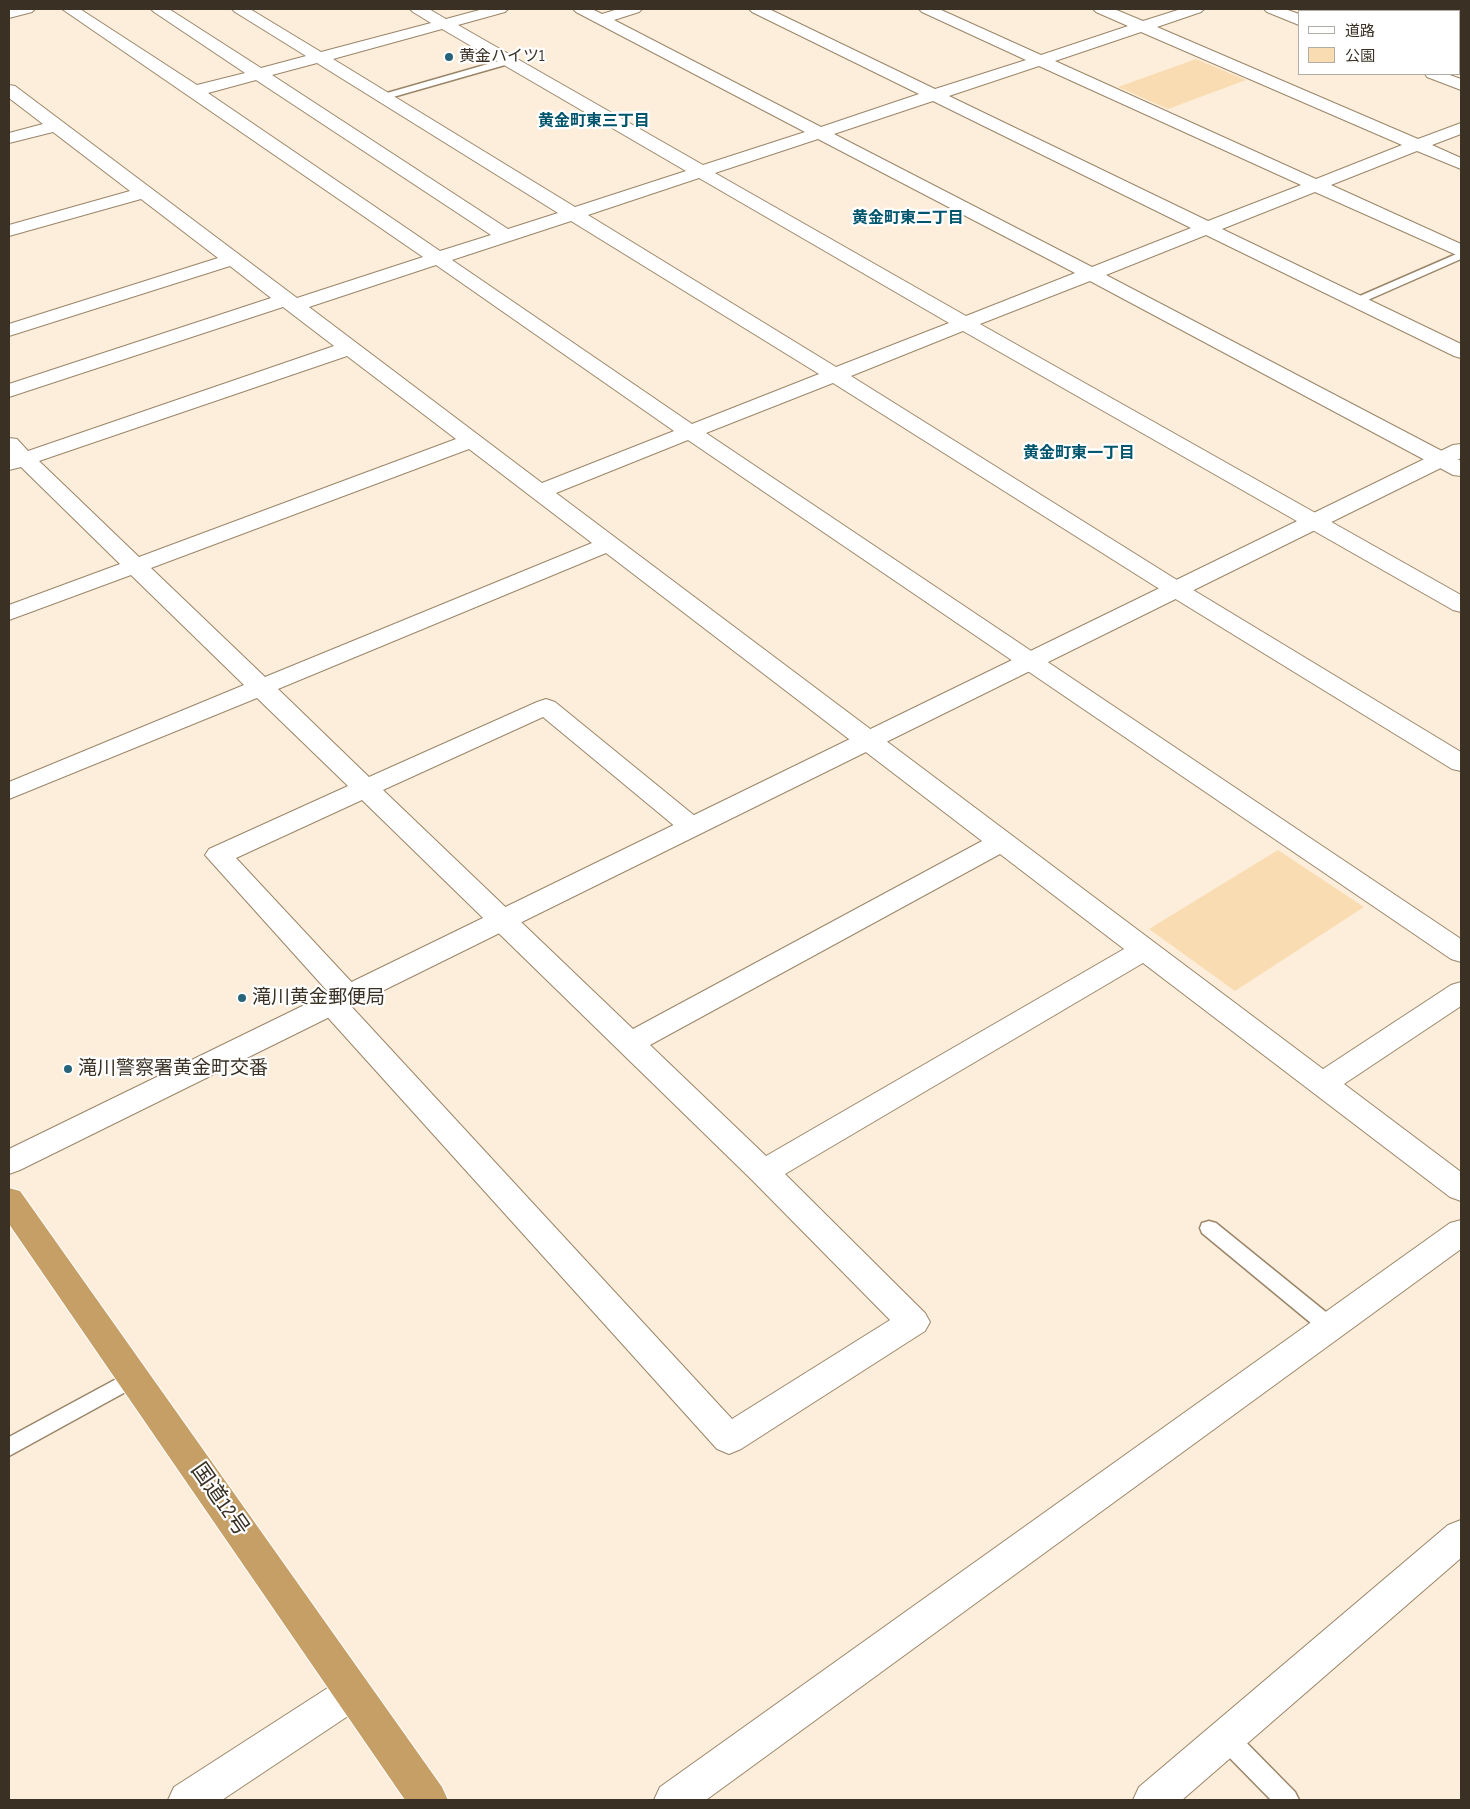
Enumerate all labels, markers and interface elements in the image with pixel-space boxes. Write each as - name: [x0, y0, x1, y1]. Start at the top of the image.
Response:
- legend: [1298, 10, 1460, 75]
- text: 道路: [1345, 22, 1375, 41]
- place label: 黄金ハイツ1: [459, 47, 545, 67]
- text: 公園: [1345, 47, 1375, 66]
- marker: 黄金ハイツ1: [443, 51, 455, 63]
- district label: 黄金町東三丁目: [538, 112, 650, 132]
- district label: 黄金町東二丁目: [852, 209, 964, 229]
- district label: 黄金町東一丁目: [1023, 444, 1135, 464]
- place label: 滝川黄金郵便局: [252, 987, 385, 1009]
- marker: 滝川黄金郵便局: [236, 992, 248, 1004]
- place label: 滝川警察署黄金町交番: [78, 1058, 268, 1080]
- marker: 滝川警察署黄金町交番: [62, 1063, 74, 1075]
- street label: 国道12号: [184, 1458, 254, 1542]

